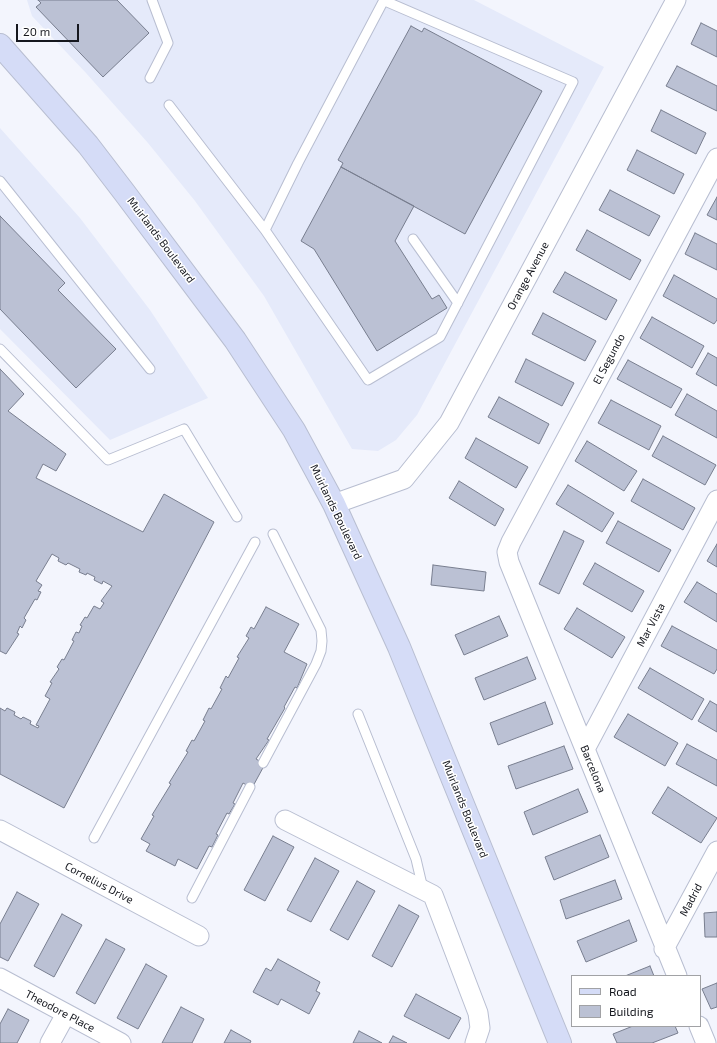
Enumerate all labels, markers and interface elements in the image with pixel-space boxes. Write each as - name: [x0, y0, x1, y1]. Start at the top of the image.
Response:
- scale bar: [18, 16, 81, 42]
- text: 20 m: [23, 24, 50, 38]
- street label: Muirlands Boulevard: [124, 195, 198, 285]
- street label: Orange Avenue: [504, 240, 552, 312]
- street label: El Segundo: [590, 331, 628, 387]
- street label: Muirlands Boulevard: [307, 462, 365, 562]
- street label: Mar Vista: [634, 601, 668, 649]
- street label: Barcelona: [577, 743, 609, 795]
- street label: Muirlands Boulevard: [439, 758, 491, 860]
- street label: Cornelius Drive: [63, 859, 135, 907]
- street label: Madrid: [677, 881, 705, 919]
- legend: [571, 975, 701, 1027]
- text: Road: [609, 984, 637, 998]
- street label: Theodore Place: [23, 987, 97, 1035]
- text: Building: [609, 1004, 653, 1018]

